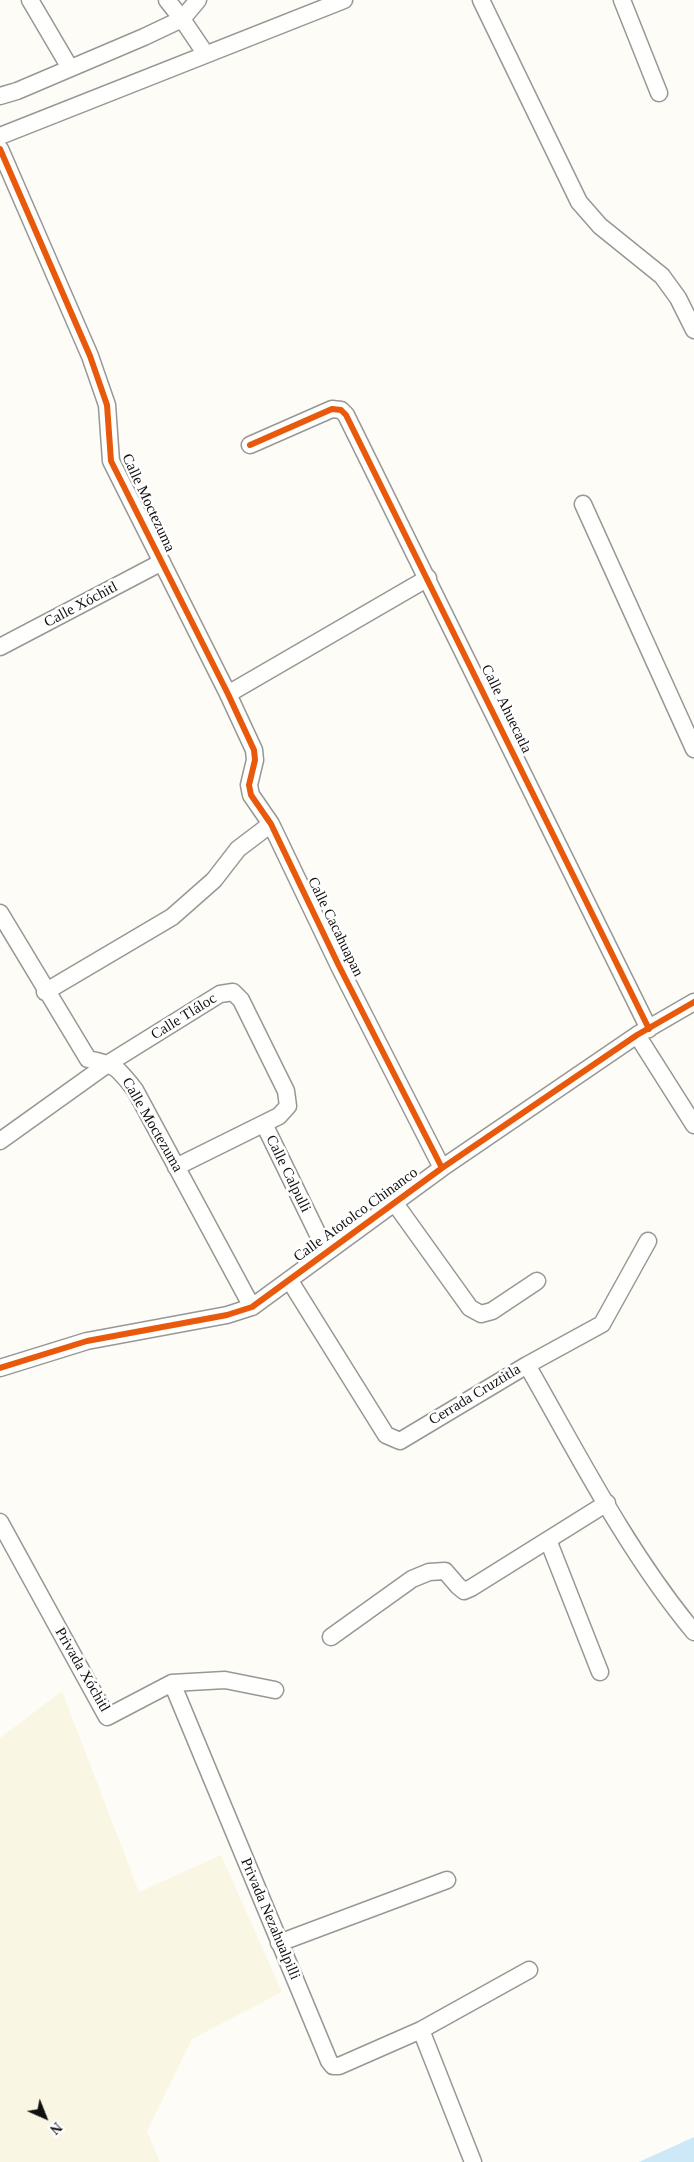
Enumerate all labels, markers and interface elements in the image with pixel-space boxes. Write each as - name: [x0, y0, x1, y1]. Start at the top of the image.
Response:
- street label: Calle Moctezuma: [117, 451, 179, 555]
- street label: Calle Xóchitl: [41, 578, 121, 632]
- street label: Calle Ahuecatla: [477, 662, 535, 756]
- street label: Calle Cacahuapan: [303, 874, 367, 980]
- street label: Calle Tláloc: [148, 990, 220, 1044]
- street label: Calle Moctezuma: [118, 1075, 186, 1175]
- street label: Calle Calpulli: [262, 1132, 314, 1216]
- street label: Calle Atotolco Chinanco: [290, 1164, 422, 1266]
- street label: Cerrada Cruztitla: [426, 1361, 524, 1429]
- street label: Privada Xóchitl: [51, 1625, 113, 1715]
- street label: Privada Nezahualpilli: [236, 1855, 304, 1983]
- north arrow: [20, 2092, 70, 2142]
- text: N: [47, 2119, 65, 2137]

